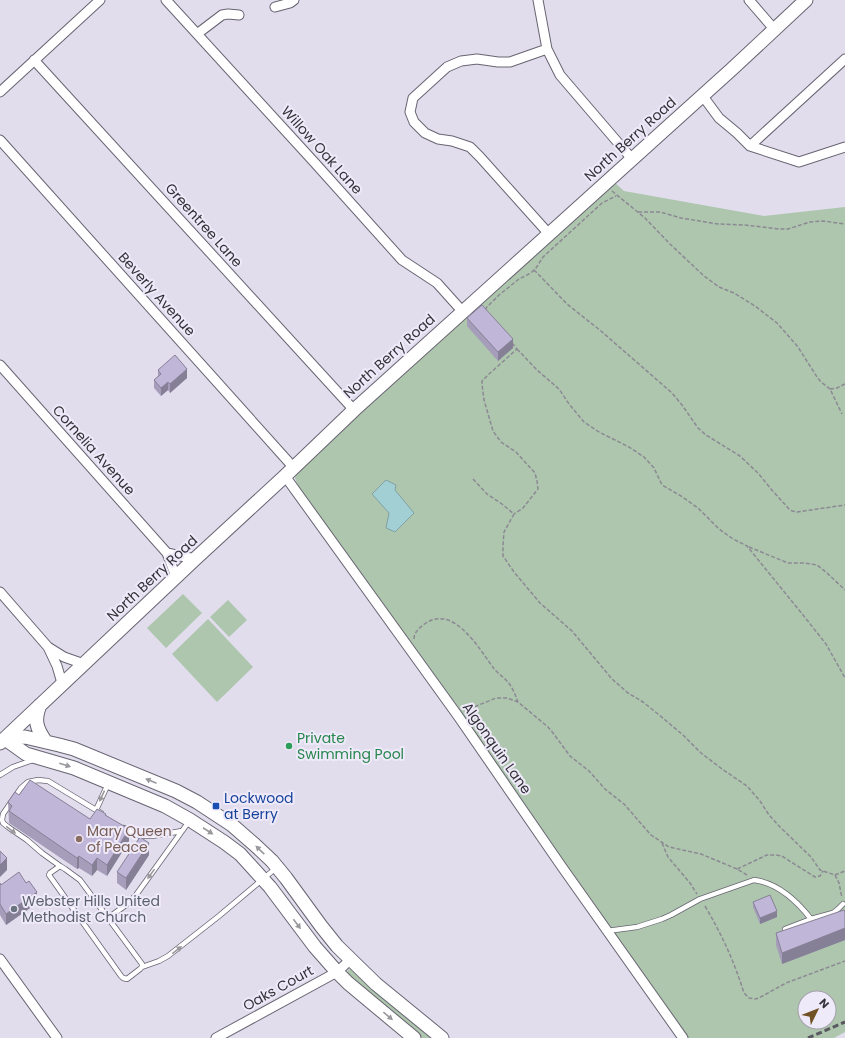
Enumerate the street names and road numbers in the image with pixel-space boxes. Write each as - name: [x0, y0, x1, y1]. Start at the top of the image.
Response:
- street label: North Berry Road: [580, 92, 680, 186]
- street label: Willow Oak Lane: [277, 101, 367, 199]
- street label: Greentree Lane: [161, 179, 247, 272]
- street label: Beverly Avenue: [114, 248, 200, 341]
- street label: North Berry Road: [339, 309, 439, 403]
- street label: Cornelia Avenue: [48, 400, 140, 500]
- street label: North Berry Road: [102, 531, 202, 625]
- street label: Algonquin Lane: [458, 698, 536, 798]
- street label: Oaks Court: [239, 960, 317, 1016]

